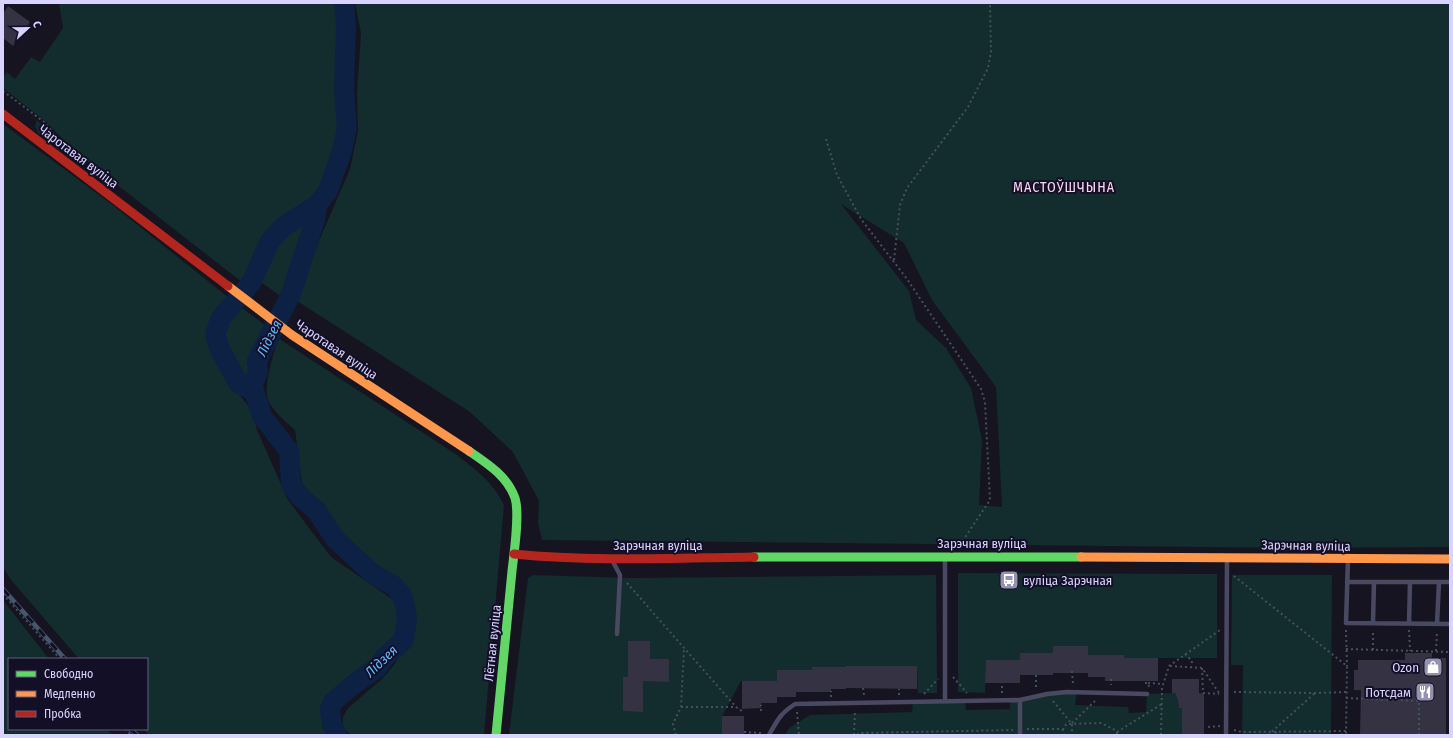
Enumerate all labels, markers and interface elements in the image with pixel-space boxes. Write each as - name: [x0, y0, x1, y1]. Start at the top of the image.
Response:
- north arrow: [8, 8, 48, 48]
- text: С: [30, 19, 44, 30]
- street label: Чаротавая вуліца: [36, 122, 121, 191]
- district label: МАСТОЎШЧЫНА: [1013, 179, 1115, 196]
- street label: Чаротавая вуліца: [293, 316, 381, 382]
- water label: Лідзея: [253, 317, 286, 360]
- street label: Зарэчная вуліца: [937, 536, 1027, 551]
- street label: Зарэчная вуліца: [1261, 537, 1351, 554]
- street label: Зарэчная вуліца: [613, 538, 703, 553]
- bus stop icon: вуліца Зарэчная: [998, 569, 1020, 591]
- place label: вуліца Зарэчная: [1023, 573, 1112, 588]
- street label: Лётная вуліца: [481, 604, 504, 682]
- water label: Лідзея: [361, 642, 401, 682]
- shop icon: Ozon: [1422, 656, 1444, 678]
- legend: [8, 658, 148, 730]
- place label: Ozon: [1392, 660, 1419, 675]
- text: Свободно: [44, 667, 93, 681]
- restaurant icon: Потсдам: [1414, 681, 1436, 703]
- place label: Потсдам: [1365, 685, 1411, 700]
- text: Медленно: [44, 687, 96, 701]
- text: Пробка: [44, 707, 82, 721]

